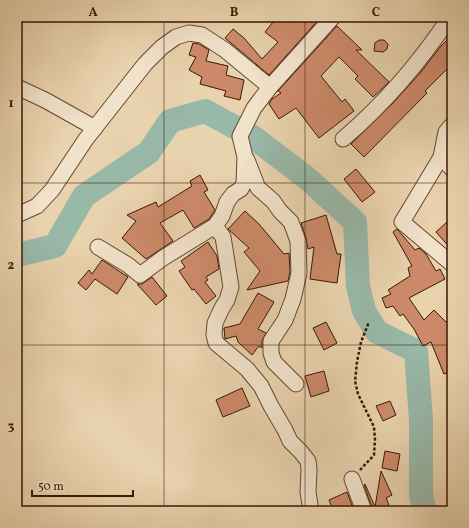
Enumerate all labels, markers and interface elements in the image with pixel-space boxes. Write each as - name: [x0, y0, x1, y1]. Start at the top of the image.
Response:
- text: A: [88, 4, 98, 22]
- text: B: [230, 4, 239, 22]
- text: C: [372, 4, 380, 22]
- text: 1: [8, 95, 14, 113]
- text: 2: [8, 257, 15, 275]
- text: 3: [8, 418, 15, 436]
- scale bar: [32, 472, 133, 498]
- text: 50 m: [38, 479, 64, 495]

